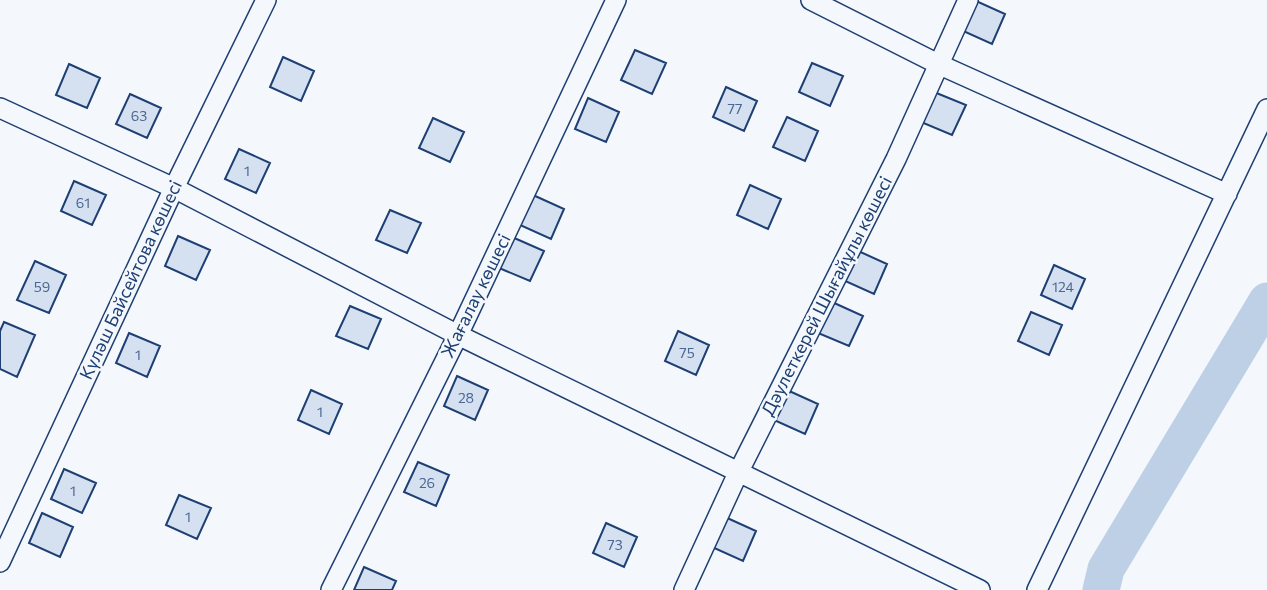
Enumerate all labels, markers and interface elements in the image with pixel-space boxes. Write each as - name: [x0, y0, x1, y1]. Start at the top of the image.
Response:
- house number: 77: [728, 100, 742, 117]
- house number: 63: [131, 107, 147, 124]
- house number: 1: [244, 162, 250, 179]
- street label: Дәулеткерей Шығайұлы көшесі: [756, 172, 896, 419]
- street label: Күләш Байсейтова көшесі: [74, 176, 186, 383]
- house number: 61: [76, 194, 90, 211]
- street label: Жағалау көшесі: [436, 230, 515, 361]
- house number: 59: [34, 278, 50, 295]
- house number: 124: [1052, 278, 1075, 295]
- house number: 75: [679, 344, 695, 361]
- house number: 1: [135, 346, 141, 363]
- house number: 28: [458, 389, 474, 406]
- house number: 1: [317, 403, 323, 420]
- house number: 26: [419, 474, 435, 491]
- house number: 1: [70, 482, 76, 499]
- house number: 1: [185, 508, 191, 525]
- house number: 73: [607, 536, 623, 553]

